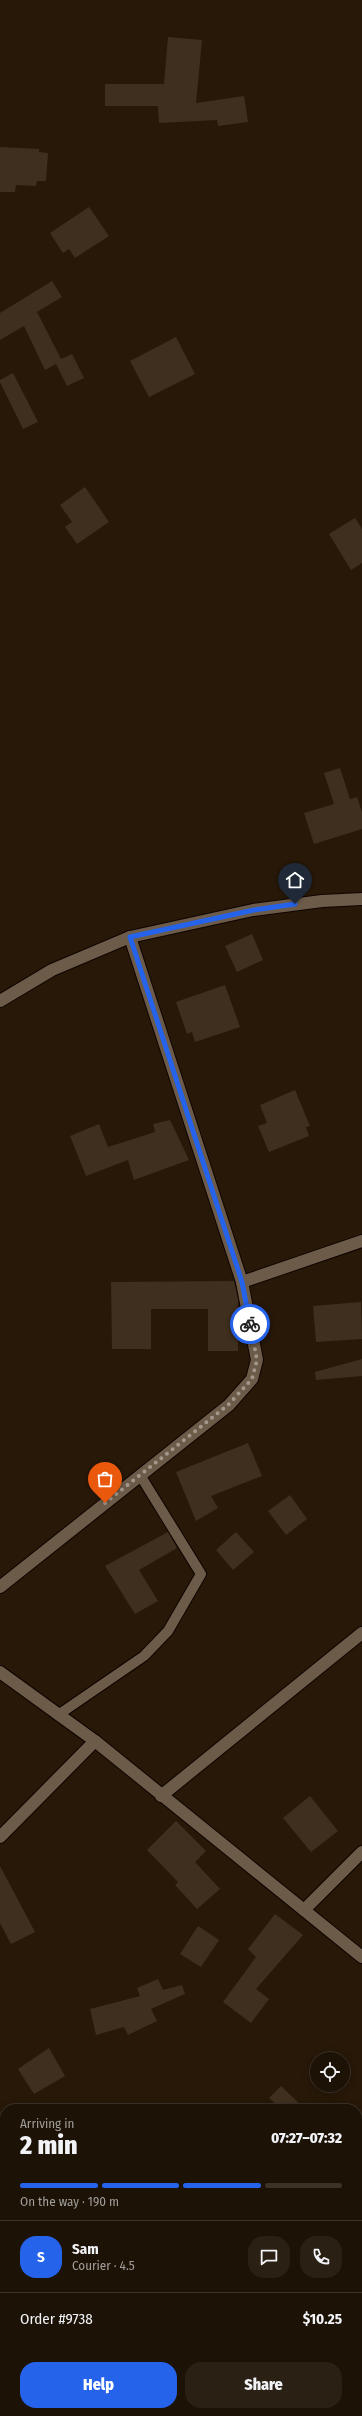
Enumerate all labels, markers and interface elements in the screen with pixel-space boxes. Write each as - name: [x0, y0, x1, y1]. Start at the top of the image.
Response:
- pin: [278, 863, 312, 904]
- icon: home: [284, 869, 306, 891]
- courier: [230, 1304, 270, 1344]
- icon: bike: [239, 1313, 261, 1335]
- pin: [88, 1462, 122, 1503]
- icon: bag: [94, 1468, 116, 1490]
- map controls: [310, 2052, 350, 2092]
- button: locate: [310, 2052, 350, 2092]
- text: Arriving in: [20, 2116, 74, 2131]
- text: 07:27–07:32: [271, 2129, 342, 2147]
- text: 2 min: [20, 2130, 78, 2161]
- text: On the way · 190 m: [20, 2194, 119, 2209]
- button: chat: [248, 2236, 290, 2278]
- button: phone: [300, 2236, 342, 2278]
- text: Sam: [72, 2240, 99, 2258]
- text: S: [37, 2248, 45, 2266]
- text: Courier · 4.5: [72, 2258, 135, 2273]
- text: Order #9738: [20, 2310, 93, 2328]
- text: $10.25: [303, 2310, 342, 2328]
- button: Help: [20, 2362, 177, 2408]
- button: Share: [185, 2362, 342, 2408]

